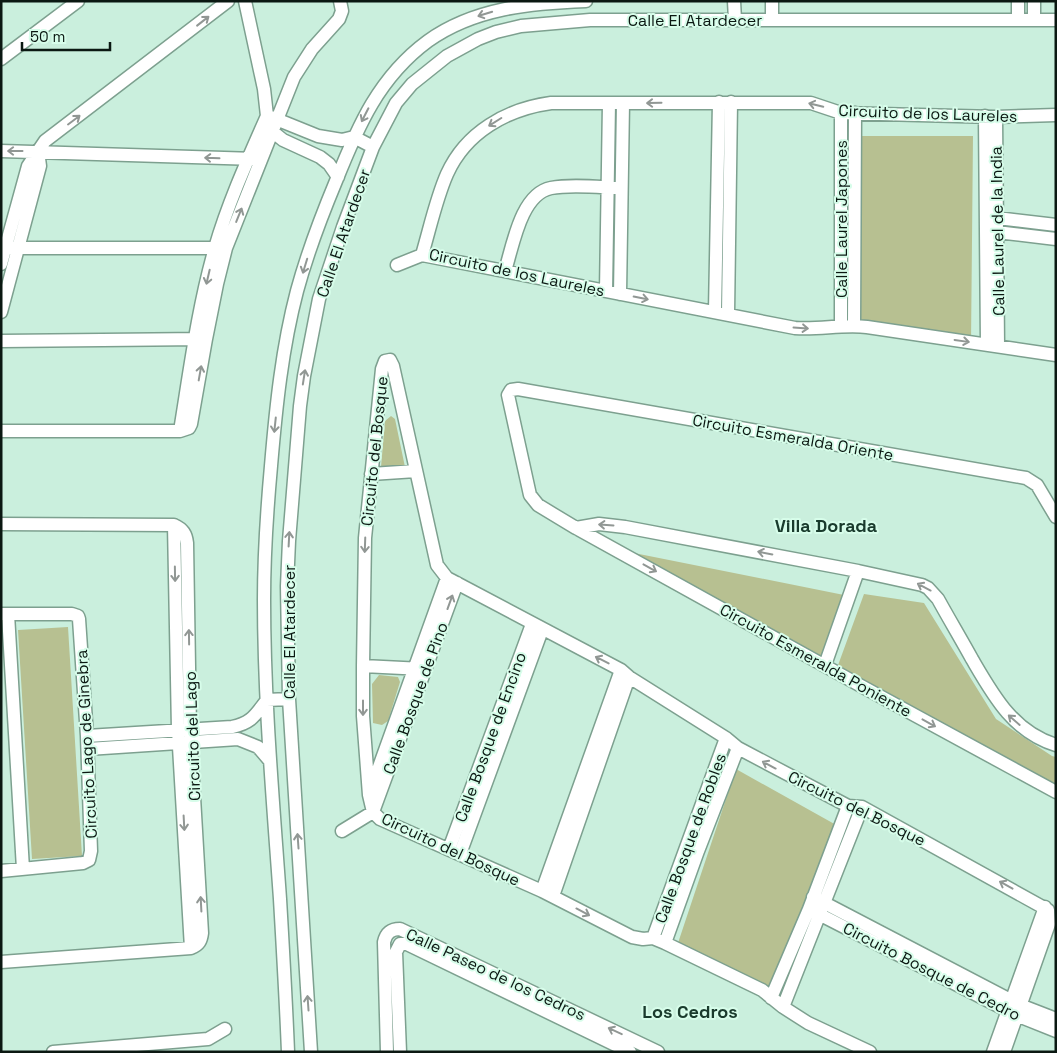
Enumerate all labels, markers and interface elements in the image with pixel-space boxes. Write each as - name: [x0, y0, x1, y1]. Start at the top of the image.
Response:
- one-way arrow: [478, 9, 494, 19]
- street label: Calle El Atardecer: [628, 10, 762, 31]
- one-way arrow: [196, 15, 209, 26]
- scale bar: [22, 20, 110, 52]
- text: 50 m: [30, 27, 65, 46]
- one-way arrow: [646, 98, 662, 108]
- one-way arrow: [808, 100, 824, 109]
- street label: Circuito de los Laureles: [838, 100, 1018, 127]
- one-way arrow: [360, 108, 370, 123]
- one-way arrow: [67, 114, 80, 125]
- one-way arrow: [488, 117, 502, 127]
- street label: Calle Laurel Japones: [831, 140, 852, 298]
- one-way arrow: [7, 146, 24, 156]
- street label: Calle Laurel de la India: [986, 146, 1009, 316]
- one-way arrow: [204, 153, 220, 163]
- street label: Calle El Atardecer: [312, 166, 375, 300]
- one-way arrow: [234, 208, 244, 223]
- street label: Circuito de los Laureles: [427, 244, 607, 301]
- one-way arrow: [299, 258, 309, 274]
- one-way arrow: [203, 268, 212, 284]
- one-way arrow: [633, 293, 649, 303]
- one-way arrow: [792, 324, 808, 333]
- one-way arrow: [953, 336, 969, 346]
- one-way arrow: [195, 365, 205, 381]
- one-way arrow: [299, 369, 309, 385]
- street label: Circuito del Bosque: [356, 375, 393, 527]
- street label: Circuito Esmeralda Oriente: [691, 409, 895, 466]
- one-way arrow: [270, 417, 279, 433]
- district label: Villa Dorada: [775, 514, 878, 537]
- one-way arrow: [598, 520, 614, 530]
- one-way arrow: [285, 531, 294, 547]
- one-way arrow: [360, 537, 370, 553]
- one-way arrow: [758, 548, 774, 558]
- one-way arrow: [642, 563, 657, 573]
- one-way arrow: [171, 565, 180, 581]
- street label: Calle El Atardecer: [279, 565, 300, 699]
- one-way arrow: [917, 582, 932, 591]
- one-way arrow: [446, 595, 455, 610]
- street label: Circuito Esmeralda Poniente: [716, 599, 915, 722]
- street label: Calle Bosque de Pino: [378, 619, 453, 777]
- one-way arrow: [184, 630, 194, 646]
- street label: Circuito Lago de Ginebra: [71, 649, 102, 839]
- street label: Calle Bosque de Encino: [450, 649, 531, 825]
- one-way arrow: [595, 655, 610, 664]
- street label: Circuito del Lago: [180, 671, 205, 801]
- one-way arrow: [358, 700, 368, 716]
- one-way arrow: [1008, 714, 1021, 726]
- one-way arrow: [922, 718, 937, 728]
- street label: Calle Bosque de Robles: [650, 750, 731, 926]
- one-way arrow: [762, 759, 777, 769]
- street label: Circuito del Bosque: [785, 766, 929, 851]
- street label: Circuito del Bosque: [378, 808, 523, 891]
- one-way arrow: [179, 815, 188, 831]
- one-way arrow: [293, 833, 302, 849]
- one-way arrow: [999, 880, 1014, 890]
- one-way arrow: [196, 897, 205, 913]
- one-way arrow: [575, 907, 589, 917]
- street label: Circuito Bosque de Cedro: [839, 917, 1024, 1025]
- street label: Calle Paseo de los Cedros: [403, 924, 589, 1025]
- one-way arrow: [303, 995, 312, 1011]
- district label: Los Cedros: [642, 1000, 738, 1023]
- one-way arrow: [607, 1025, 622, 1035]

